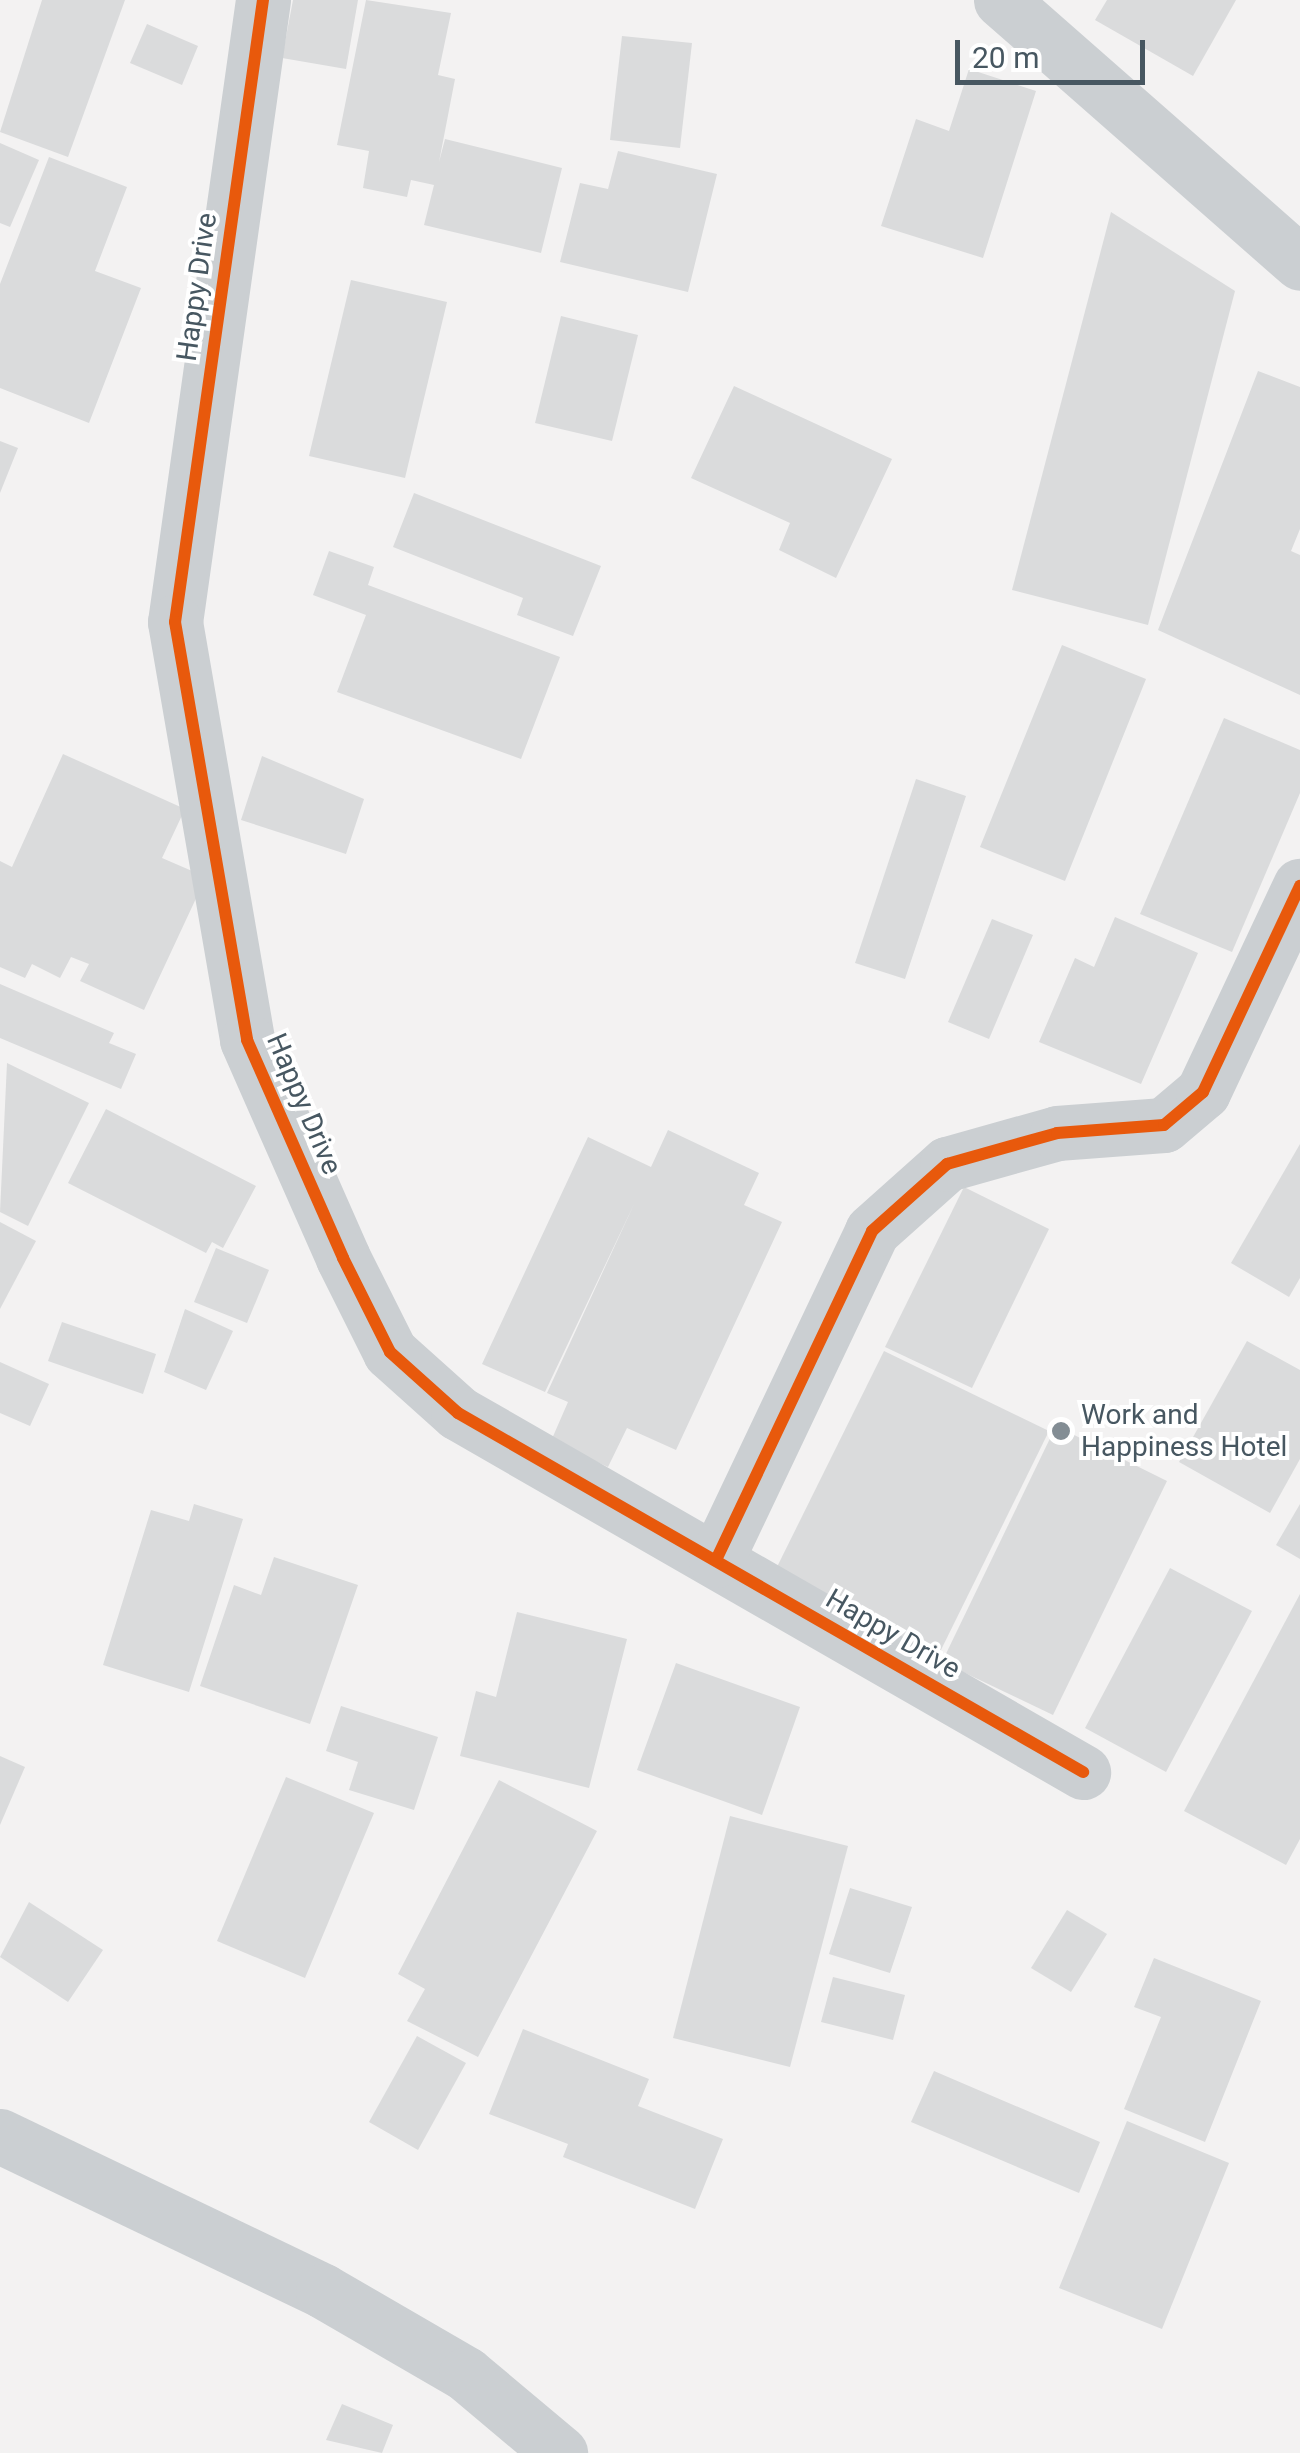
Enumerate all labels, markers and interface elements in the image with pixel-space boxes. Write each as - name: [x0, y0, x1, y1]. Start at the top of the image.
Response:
- scale bar: [960, 20, 1150, 82]
- text: 20 m: [972, 40, 1039, 75]
- street label: Happy Drive: [170, 211, 224, 363]
- street label: Happy Drive: [259, 1029, 349, 1179]
- place label: Work and Happiness Hotel: [1081, 1398, 1287, 1464]
- marker: Work and Happiness Hotel: [1050, 1420, 1072, 1442]
- street label: Happy Drive: [820, 1582, 966, 1686]

